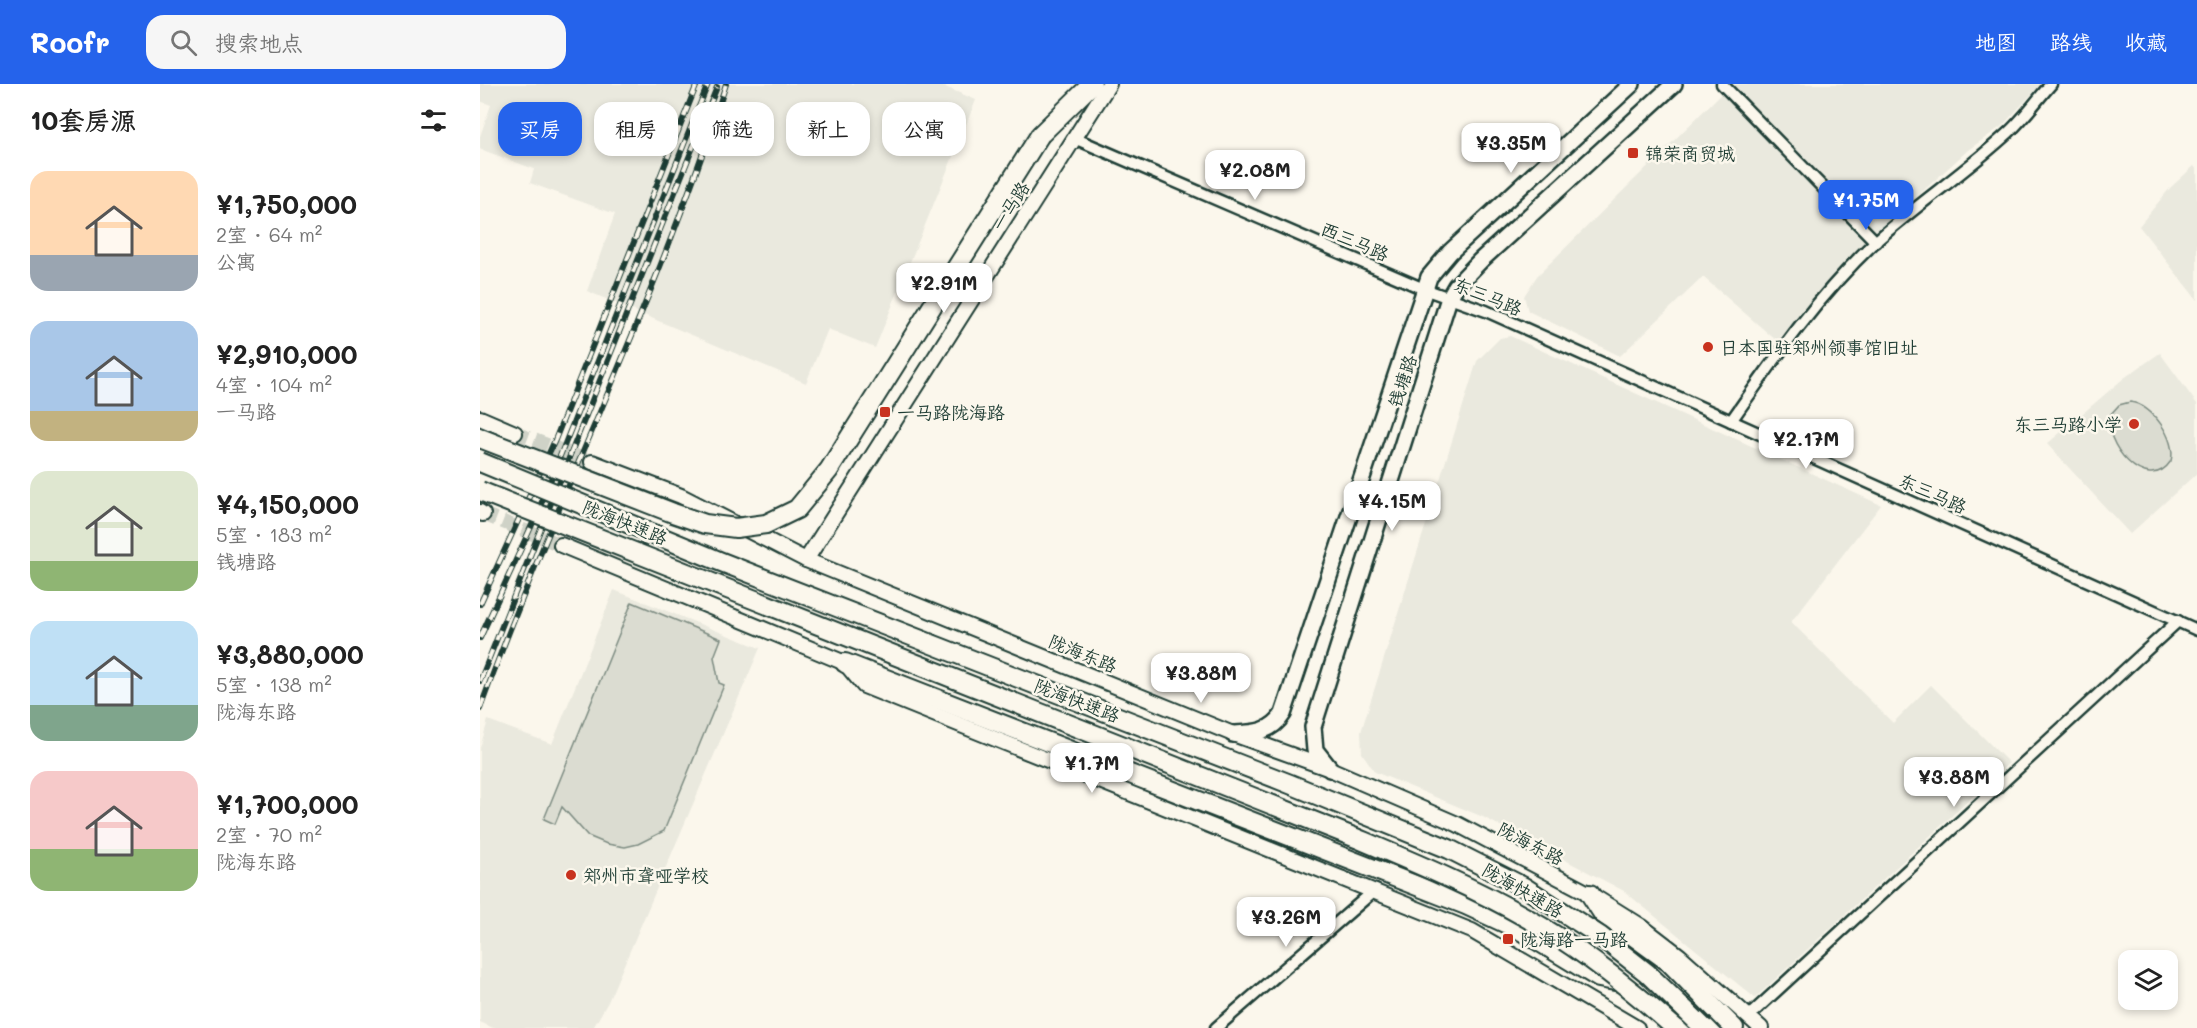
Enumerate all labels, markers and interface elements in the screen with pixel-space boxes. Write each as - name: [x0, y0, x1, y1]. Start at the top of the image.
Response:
- search box: [146, 15, 566, 69]
- text: Roofr: [30, 24, 110, 60]
- icon: search: [167, 26, 200, 59]
- text: 搜索地点: [215, 28, 303, 57]
- text: 地图: [1975, 28, 2017, 55]
- text: 路线: [2050, 28, 2092, 55]
- text: 收藏: [2125, 28, 2167, 55]
- chip: 买房: [498, 102, 582, 156]
- chip: 租房: [594, 102, 678, 156]
- chip: 筛选: [690, 102, 774, 156]
- chip: 新上: [786, 102, 870, 156]
- chip: 公寓: [882, 102, 966, 156]
- text: 10套房源: [30, 103, 136, 137]
- icon: filters: [417, 104, 450, 137]
- pin: ¥3.35M: [1462, 123, 1560, 174]
- text: ¥3.35M: [1475, 129, 1547, 155]
- place label: 锦荣商贸城: [1645, 141, 1735, 165]
- marker: 锦荣商贸城: [1626, 146, 1640, 160]
- pin: ¥2.08M: [1206, 150, 1304, 201]
- text: ¥2.08M: [1219, 156, 1291, 182]
- street label: 一马路: [986, 177, 1034, 235]
- pin: ¥1.75M: [1817, 180, 1915, 231]
- text: ¥1.75M: [1832, 186, 1900, 212]
- text: ¥1,750,000: [216, 187, 357, 221]
- icon: home: [78, 195, 150, 267]
- street label: 西三马路: [1317, 216, 1393, 266]
- text: 2室 · 64 m²: [216, 221, 322, 247]
- text: 公寓: [216, 248, 256, 274]
- pin: ¥2.91M: [895, 263, 993, 314]
- text: ¥2.91M: [910, 269, 978, 295]
- street label: 东三马路: [1450, 271, 1526, 321]
- place label: 日本国驻郑州领事馆旧址: [1720, 335, 1918, 359]
- text: ¥2,910,000: [216, 337, 358, 371]
- marker: 日本国驻郑州领事馆旧址: [1701, 340, 1715, 354]
- icon: home: [78, 345, 150, 417]
- street label: 钱塘路: [1382, 352, 1422, 410]
- text: 4室 · 104 m²: [216, 371, 332, 397]
- text: 一马路: [216, 398, 276, 424]
- place label: 一马路陇海路: [897, 400, 1005, 424]
- marker: 一马路陇海路: [878, 405, 892, 419]
- place label: 东三马路小学: [2014, 412, 2122, 436]
- marker: 东三马路小学: [2127, 417, 2141, 431]
- pin: ¥2.17M: [1757, 419, 1855, 470]
- text: ¥2.17M: [1773, 425, 1839, 451]
- street label: 东三马路: [1895, 467, 1971, 519]
- pin: ¥4.15M: [1343, 481, 1441, 532]
- text: ¥4,150,000: [216, 487, 359, 521]
- text: ¥4.15M: [1358, 487, 1426, 513]
- street label: 陇海快速路: [579, 494, 671, 550]
- icon: home: [78, 495, 150, 567]
- text: 5室 · 183 m²: [216, 521, 332, 547]
- text: 钱塘路: [216, 548, 276, 574]
- street label: 陇海东路: [1045, 628, 1121, 678]
- text: ¥3,880,000: [216, 637, 364, 671]
- icon: home: [78, 645, 150, 717]
- pin: ¥3.88M: [1152, 653, 1250, 704]
- text: ¥3.88M: [1165, 659, 1237, 685]
- text: 5室 · 138 m²: [216, 671, 332, 697]
- street label: 陇海快速路: [1031, 673, 1123, 727]
- text: 陇海东路: [216, 698, 296, 724]
- pin: ¥1.7M: [1050, 743, 1134, 794]
- text: ¥1.7M: [1064, 749, 1120, 775]
- pin: ¥3.88M: [1905, 757, 2003, 808]
- text: ¥3.88M: [1918, 763, 1990, 789]
- text: ¥1,700,000: [216, 787, 359, 821]
- icon: home: [78, 795, 150, 867]
- street label: 陇海东路: [1493, 816, 1569, 870]
- text: 2室 · 70 m²: [216, 821, 322, 847]
- text: 陇海东路: [216, 848, 296, 874]
- street label: 陇海快速路: [1478, 857, 1568, 923]
- place label: 郑州市聋哑学校: [583, 863, 709, 887]
- marker: 郑州市聋哑学校: [564, 868, 578, 882]
- pin: ¥3.26M: [1237, 897, 1335, 948]
- text: ¥3.26M: [1251, 903, 1321, 929]
- place label: 陇海路一马路: [1520, 927, 1628, 951]
- marker: 陇海路一马路: [1501, 932, 1515, 946]
- map controls: [2118, 950, 2178, 1010]
- button: layers: [2118, 950, 2178, 1010]

